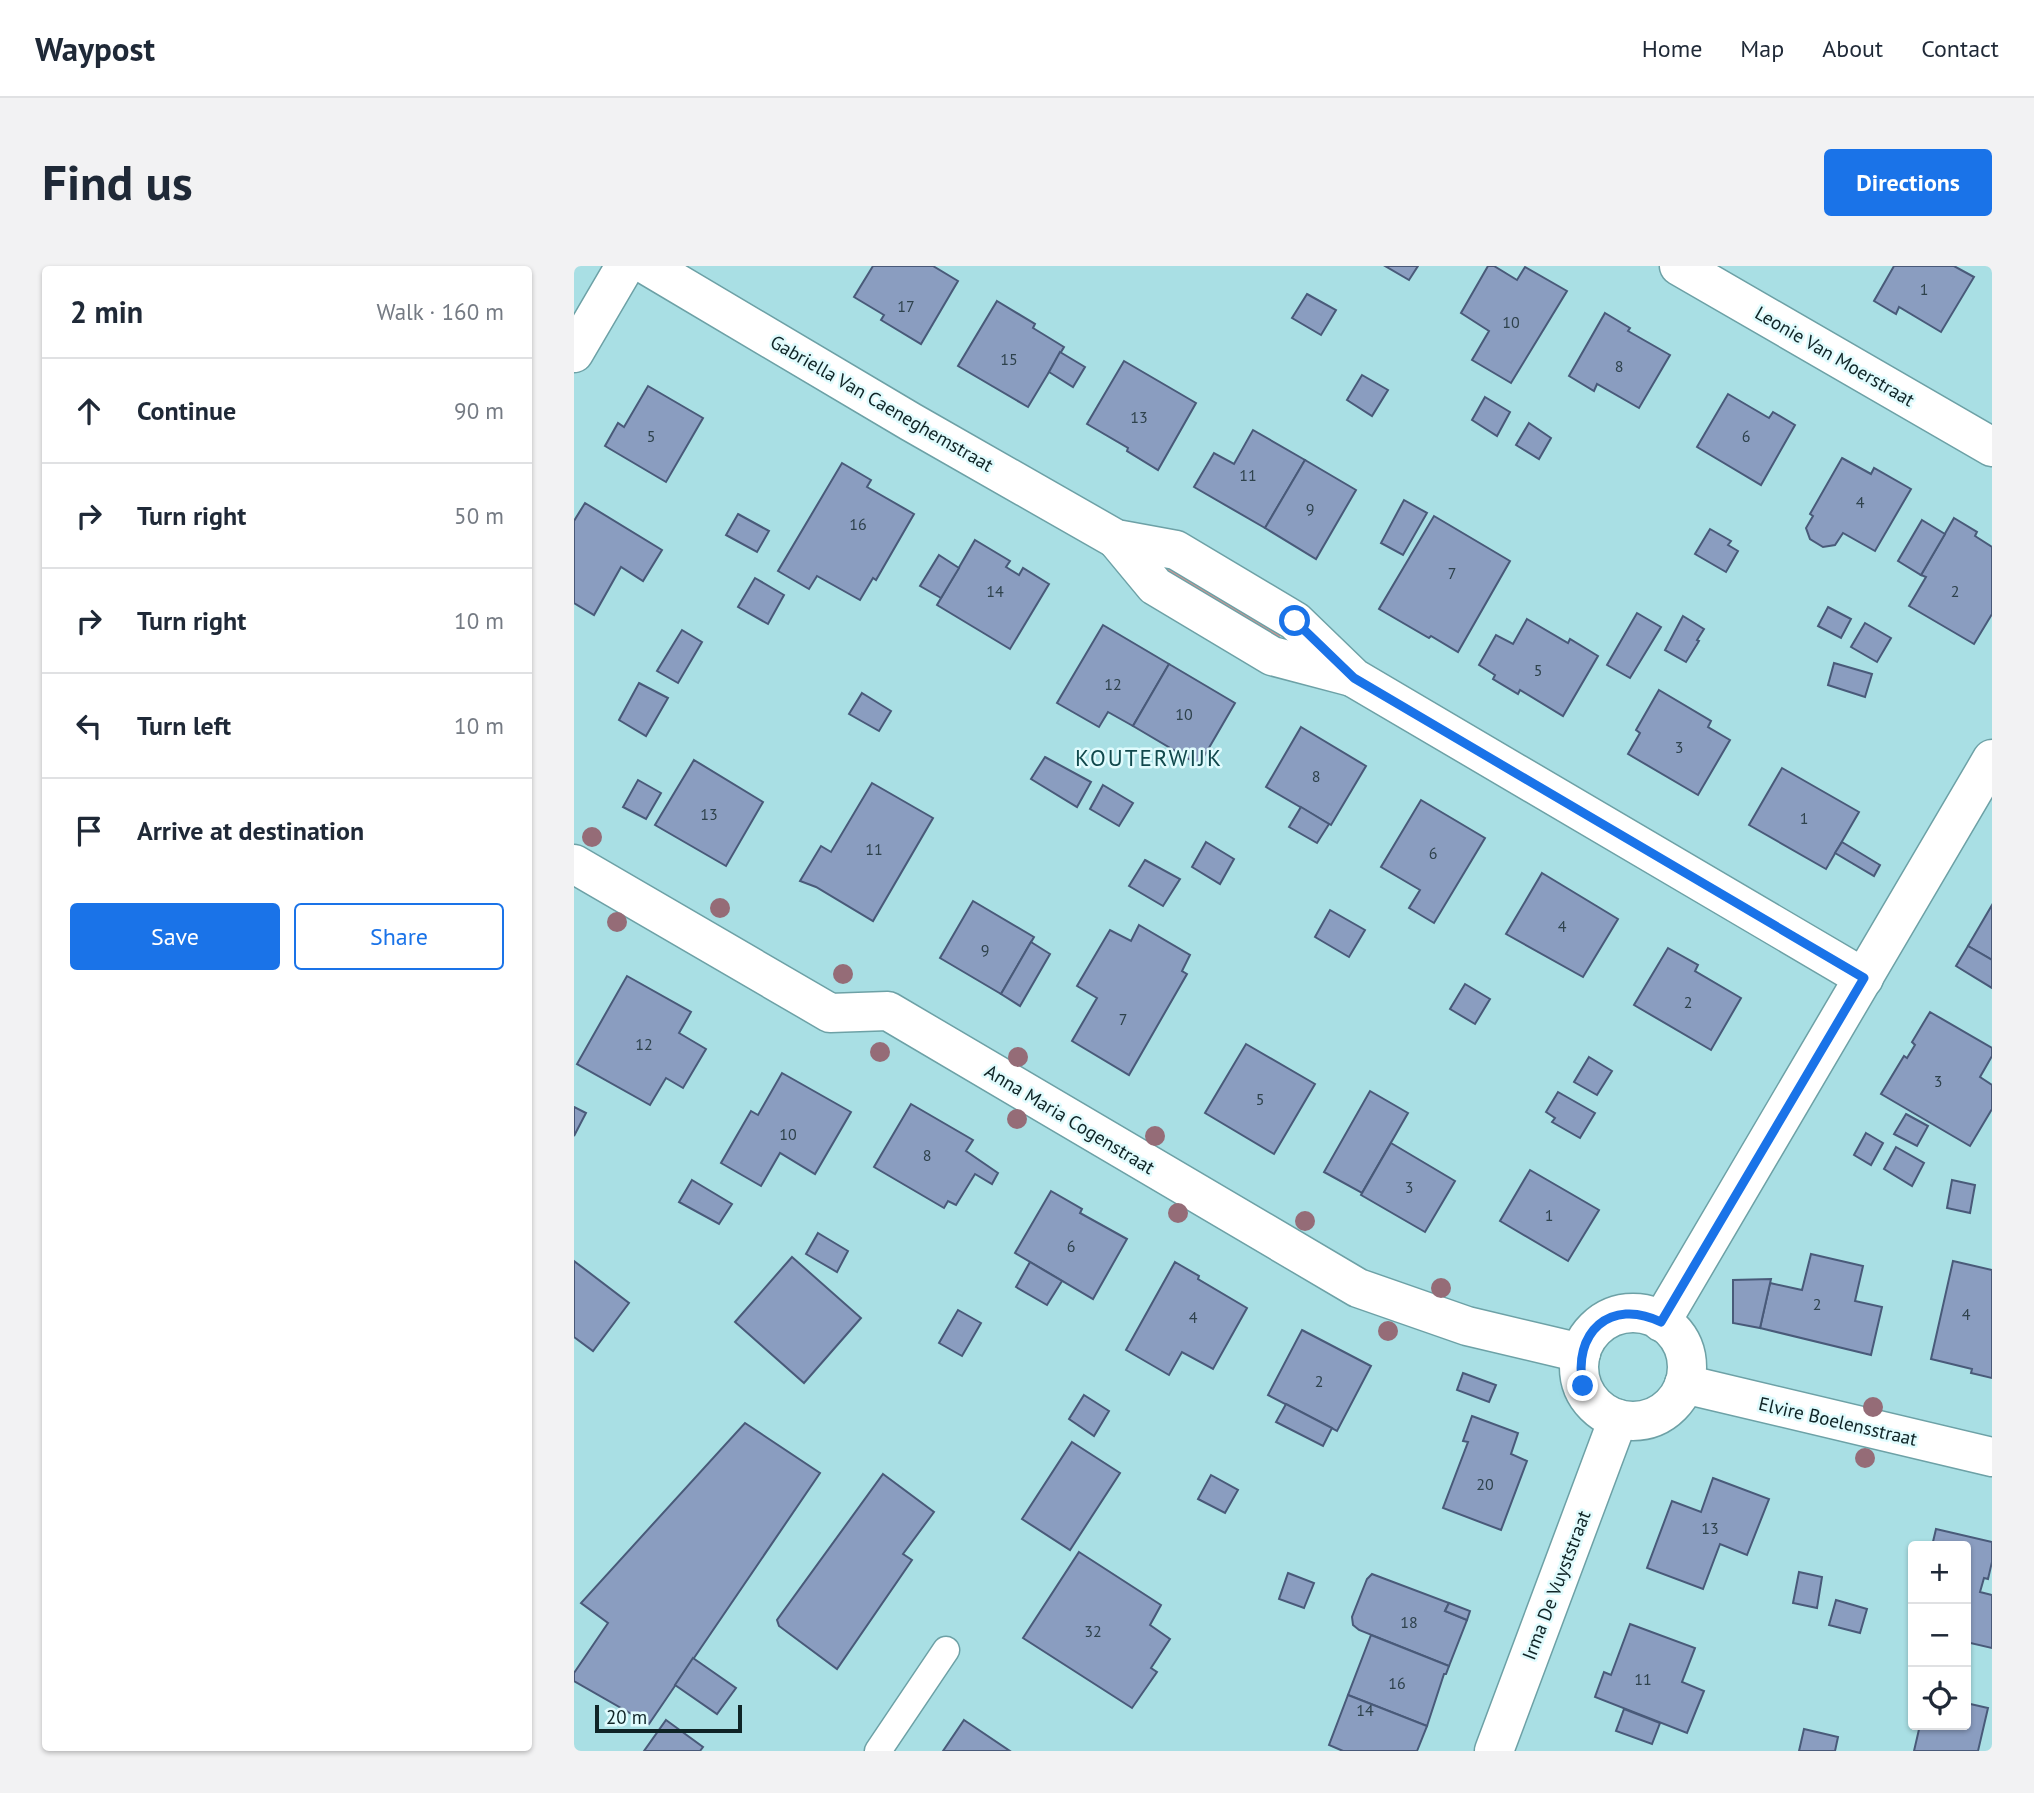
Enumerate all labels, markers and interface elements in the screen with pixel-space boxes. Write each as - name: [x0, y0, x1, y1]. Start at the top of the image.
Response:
- text: Waypost: [35, 27, 155, 70]
- text: Home: [1642, 33, 1702, 64]
- text: Map: [1740, 33, 1784, 64]
- text: About: [1822, 33, 1883, 64]
- text: Contact: [1921, 33, 1999, 64]
- button: Directions: [1824, 149, 1992, 216]
- text: Find us: [42, 150, 193, 214]
- house number: 1: [1920, 279, 1928, 299]
- text: 2 min: [70, 292, 143, 331]
- house number: 17: [897, 296, 915, 316]
- text: Walk · 160 m: [377, 297, 504, 326]
- street label: Leonie Van Moerstraat: [1751, 301, 1920, 412]
- house number: 10: [1502, 312, 1520, 332]
- street label: Gabriella Van Caeneghemstraat: [766, 329, 998, 477]
- house number: 15: [1000, 349, 1018, 369]
- house number: 8: [1615, 356, 1623, 376]
- icon: ahead: [70, 392, 108, 430]
- text: Continue: [137, 394, 236, 427]
- text: 90 m: [454, 396, 504, 425]
- house number: 13: [1130, 407, 1148, 427]
- house number: 5: [647, 426, 655, 446]
- house number: 6: [1742, 426, 1750, 446]
- house number: 11: [1239, 465, 1257, 485]
- house number: 4: [1856, 492, 1865, 512]
- icon: right: [70, 497, 108, 535]
- text: Turn right: [137, 499, 246, 532]
- house number: 9: [1306, 499, 1314, 519]
- text: 50 m: [454, 501, 504, 530]
- house number: 16: [849, 514, 867, 534]
- house number: 7: [1448, 563, 1456, 583]
- house number: 14: [986, 581, 1004, 601]
- house number: 2: [1951, 581, 1959, 601]
- icon: right: [70, 602, 108, 640]
- text: Turn right: [137, 604, 246, 637]
- route start: [1279, 605, 1310, 636]
- text: 10 m: [454, 606, 504, 635]
- house number: 5: [1534, 660, 1542, 680]
- house number: 12: [1104, 674, 1122, 694]
- house number: 10: [1175, 704, 1193, 724]
- icon: left: [70, 707, 108, 745]
- text: Turn left: [137, 709, 231, 742]
- text: 10 m: [454, 711, 504, 740]
- house number: 3: [1675, 737, 1683, 757]
- district label: KOUTERWIJK: [1075, 743, 1223, 772]
- house number: 8: [1312, 766, 1320, 786]
- house number: 13: [700, 804, 718, 824]
- house number: 1: [1800, 808, 1808, 828]
- icon: arrive: [70, 812, 108, 850]
- text: Arrive at destination: [137, 814, 364, 847]
- house number: 11: [865, 839, 883, 859]
- house number: 6: [1429, 843, 1437, 863]
- button: Save: [70, 903, 280, 970]
- button: Share: [294, 903, 504, 970]
- house number: 4: [1558, 916, 1567, 936]
- house number: 9: [981, 940, 989, 960]
- house number: 2: [1684, 992, 1692, 1012]
- house number: 7: [1119, 1009, 1127, 1029]
- house number: 12: [635, 1034, 653, 1054]
- street label: Anna Maria Cogenstraat: [981, 1059, 1160, 1179]
- house number: 3: [1934, 1071, 1942, 1091]
- house number: 5: [1256, 1089, 1264, 1109]
- house number: 10: [779, 1124, 797, 1144]
- house number: 8: [923, 1145, 931, 1165]
- house number: 3: [1405, 1177, 1413, 1197]
- house number: 1: [1545, 1205, 1553, 1225]
- house number: 6: [1067, 1236, 1075, 1256]
- house number: 2: [1813, 1294, 1821, 1314]
- house number: 4: [1962, 1304, 1971, 1324]
- house number: 4: [1189, 1307, 1198, 1327]
- route end: [1567, 1370, 1598, 1401]
- house number: 2: [1315, 1371, 1323, 1391]
- street label: Elvire Boelensstraat: [1756, 1391, 1920, 1451]
- house number: 20: [1476, 1474, 1494, 1494]
- street label: Irma De Vuyststraat: [1516, 1506, 1596, 1663]
- house number: 13: [1701, 1518, 1719, 1538]
- map controls: [1908, 1541, 1971, 1730]
- button: +: [1908, 1541, 1971, 1604]
- button: −: [1908, 1604, 1971, 1667]
- house number: 18: [1400, 1612, 1418, 1632]
- house number: 32: [1084, 1621, 1102, 1641]
- button: locate: [1908, 1667, 1971, 1730]
- house number: 11: [1634, 1669, 1652, 1689]
- house number: 16: [1388, 1673, 1406, 1693]
- house number: 14: [1356, 1700, 1374, 1720]
- scale bar: [595, 1702, 742, 1734]
- text: 20 m: [606, 1705, 647, 1729]

